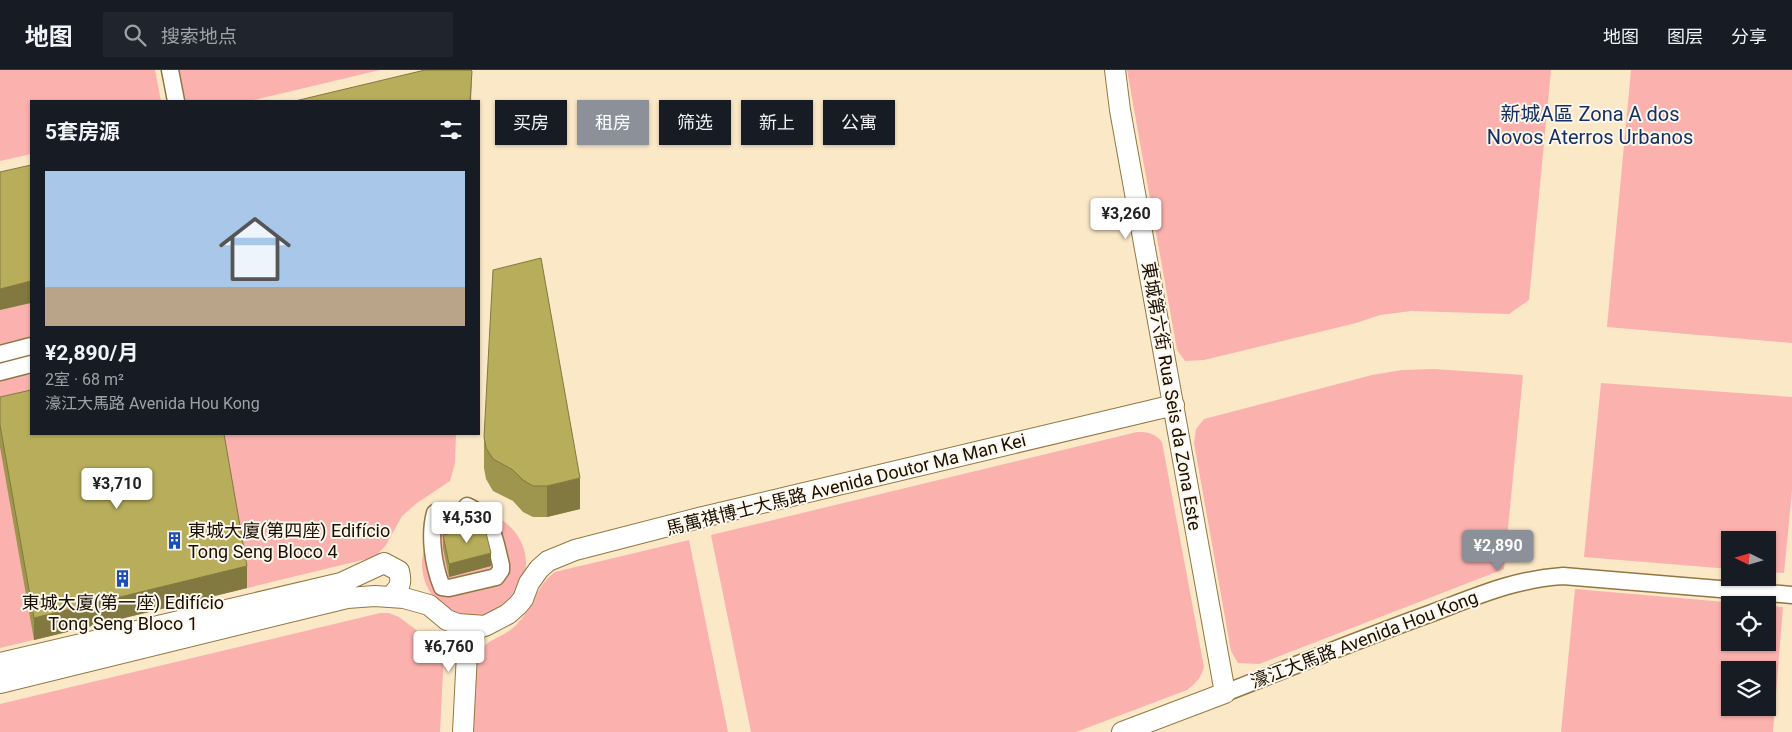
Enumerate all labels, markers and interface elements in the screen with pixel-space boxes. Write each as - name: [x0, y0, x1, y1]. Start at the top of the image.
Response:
- search box: [103, 12, 453, 57]
- icon: search: [121, 21, 149, 49]
- text: 地图: [25, 23, 73, 51]
- text: 搜索地点: [161, 25, 237, 48]
- text: 地图: [1603, 26, 1639, 47]
- text: 图层: [1667, 26, 1703, 47]
- text: 分享: [1731, 26, 1767, 47]
- chip: 买房: [495, 100, 567, 145]
- chip: 租房: [577, 100, 649, 145]
- chip: 筛选: [659, 100, 731, 145]
- chip: 新上: [741, 100, 813, 145]
- chip: 公寓: [823, 100, 895, 145]
- district label: 新城A區 Zona A dos Novos Aterros Urbanos: [1487, 102, 1693, 149]
- icon: filters: [437, 116, 465, 144]
- text: 5套房源: [45, 120, 120, 144]
- pin: ¥3,260: [1085, 198, 1167, 240]
- icon: home: [210, 204, 300, 294]
- text: ¥3,260: [1101, 204, 1151, 223]
- street label: 東城第六街 Rua Seis da Zona Este: [1138, 260, 1206, 532]
- text: ¥2,890/月: [45, 341, 138, 365]
- text: 2室 · 68 m²: [45, 370, 124, 389]
- text: 濠江大馬路 Avenida Hou Kong: [45, 394, 260, 413]
- street label: 馬萬祺博士大馬路 Avenida Doutor Ma Man Kei: [664, 429, 1028, 539]
- pin: ¥3,710: [76, 468, 158, 510]
- text: ¥3,710: [92, 474, 142, 493]
- pin: ¥4,530: [426, 502, 508, 544]
- text: ¥4,530: [442, 508, 492, 527]
- place label: 東城大廈(第四座) Edifício Tong Seng Bloco 4: [188, 520, 390, 562]
- building icon: 東城大廈(第四座) Edifício Tong Seng Bloco 4: [164, 530, 184, 550]
- pin: ¥2,890: [1457, 530, 1539, 572]
- north arrow: [1721, 531, 1776, 586]
- map controls: [1721, 531, 1776, 716]
- text: ¥2,890: [1473, 536, 1523, 555]
- building icon: 東城大廈(第一座) Edifício Tong Seng Bloco 1: [113, 569, 133, 589]
- street label: 濠江大馬路 Avenida Hou Kong: [1248, 586, 1480, 692]
- place label: 東城大廈(第一座) Edifício Tong Seng Bloco 1: [22, 592, 224, 634]
- button: locate: [1721, 596, 1776, 651]
- pin: ¥6,760: [408, 630, 490, 673]
- text: ¥6,760: [424, 637, 474, 656]
- button: layers: [1721, 661, 1776, 716]

